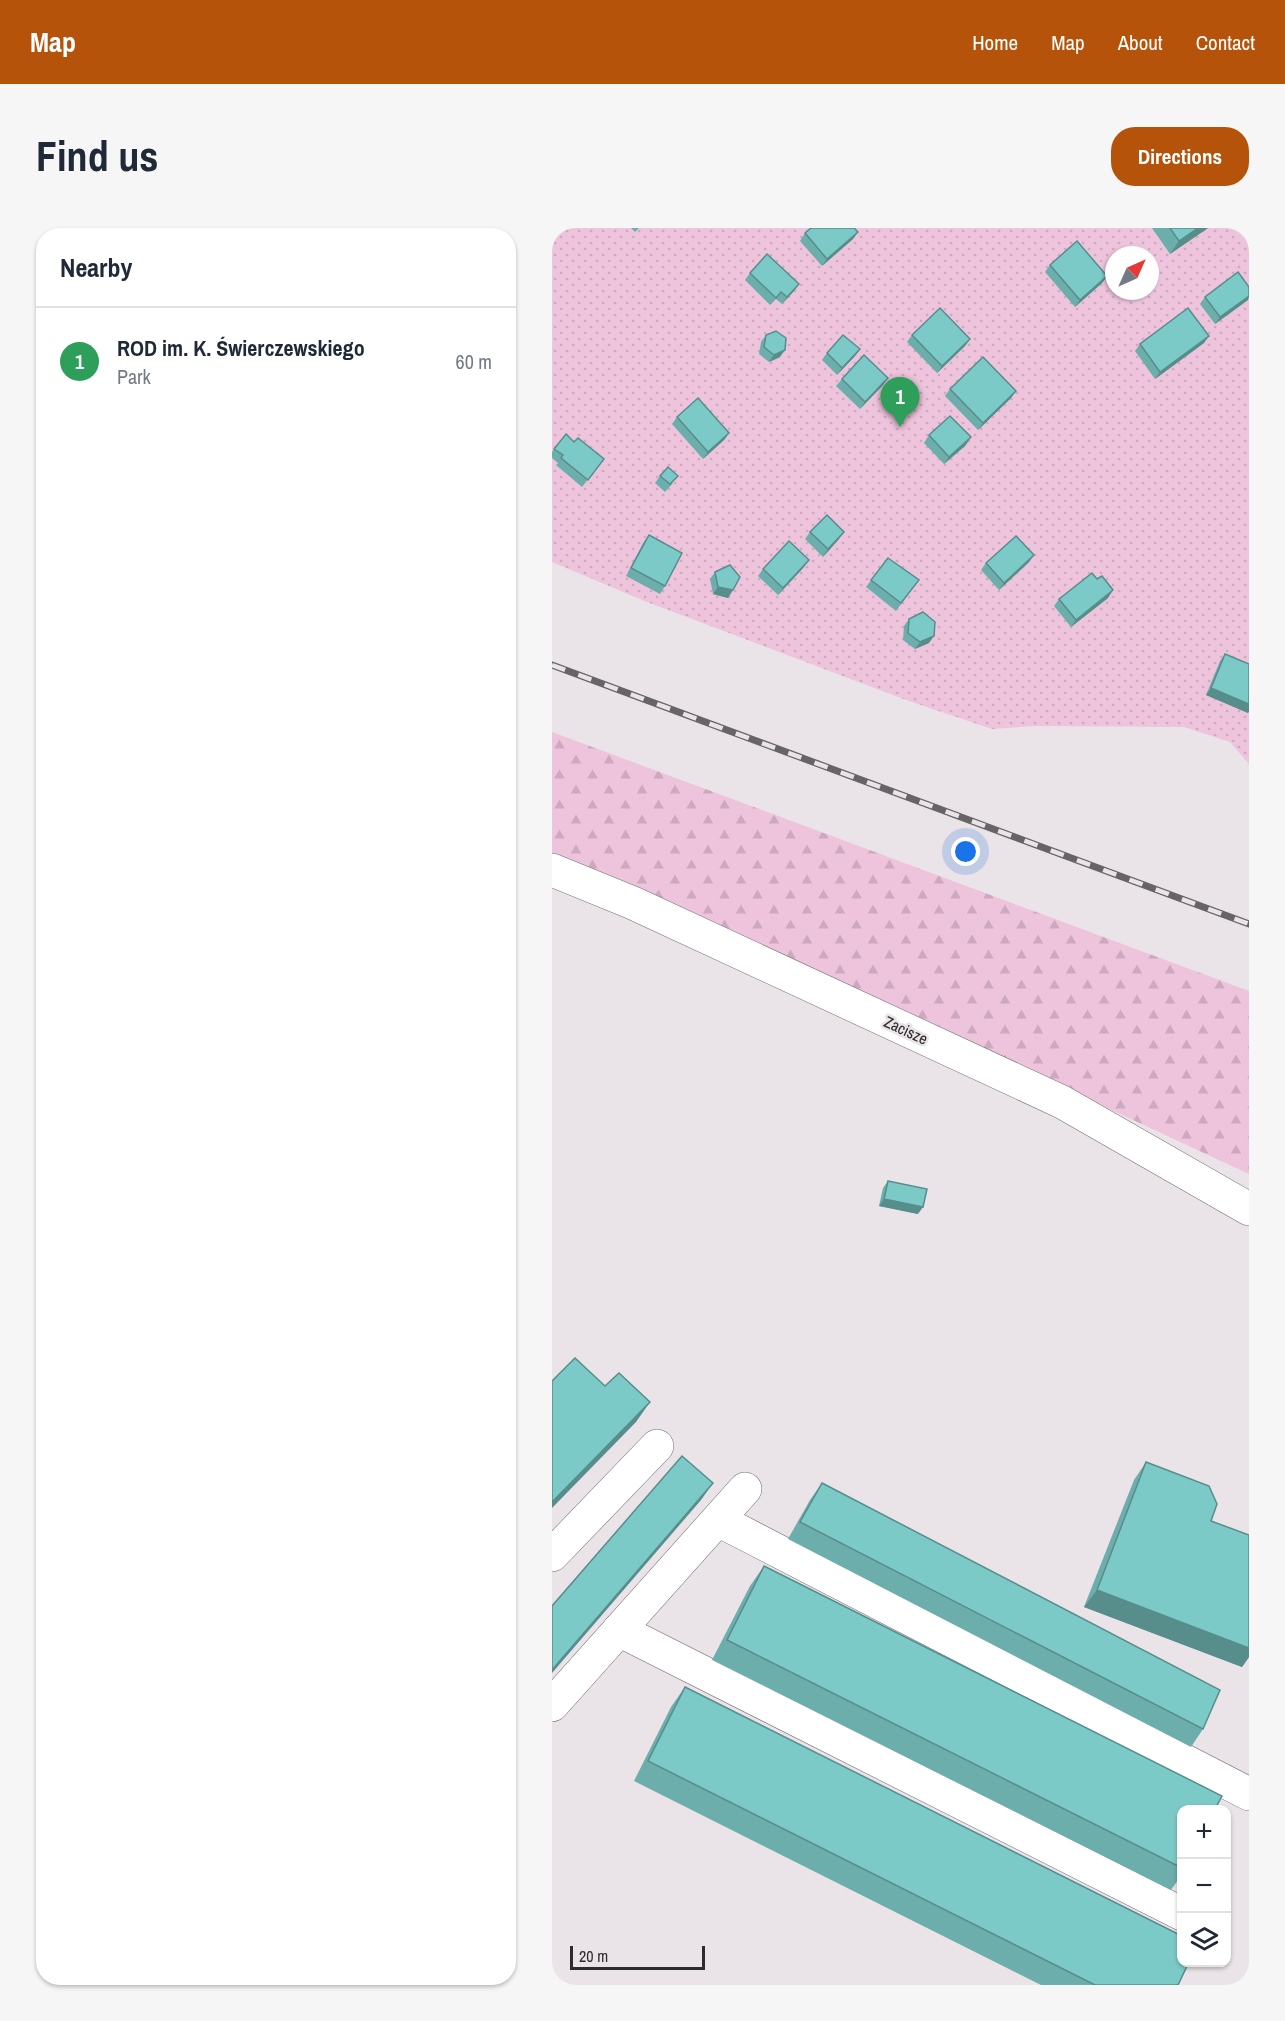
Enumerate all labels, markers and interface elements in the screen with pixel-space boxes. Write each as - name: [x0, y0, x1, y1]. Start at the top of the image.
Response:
- text: Map: [30, 23, 76, 61]
- text: Home: [972, 28, 1018, 57]
- text: Map: [1051, 28, 1085, 57]
- text: About: [1118, 28, 1163, 57]
- text: Contact: [1196, 28, 1255, 57]
- button: Directions: [1111, 127, 1249, 186]
- text: Find us: [36, 128, 158, 184]
- north arrow: [1105, 246, 1159, 300]
- text: Nearby: [60, 250, 132, 285]
- text: ROD im. K. Świerczewskiego: [117, 333, 365, 363]
- text: 1: [75, 348, 84, 375]
- text: 60 m: [456, 348, 492, 375]
- text: Park: [117, 363, 151, 390]
- pin: 1: [880, 378, 920, 427]
- your location: [951, 837, 980, 866]
- street label: Zacisze: [881, 1010, 931, 1050]
- map controls: [1177, 1805, 1231, 1967]
- button: +: [1177, 1805, 1231, 1859]
- button: −: [1177, 1859, 1231, 1913]
- button: layers: [1177, 1913, 1231, 1967]
- scale bar: [570, 1943, 705, 1970]
- text: 20 m: [579, 1945, 608, 1967]

